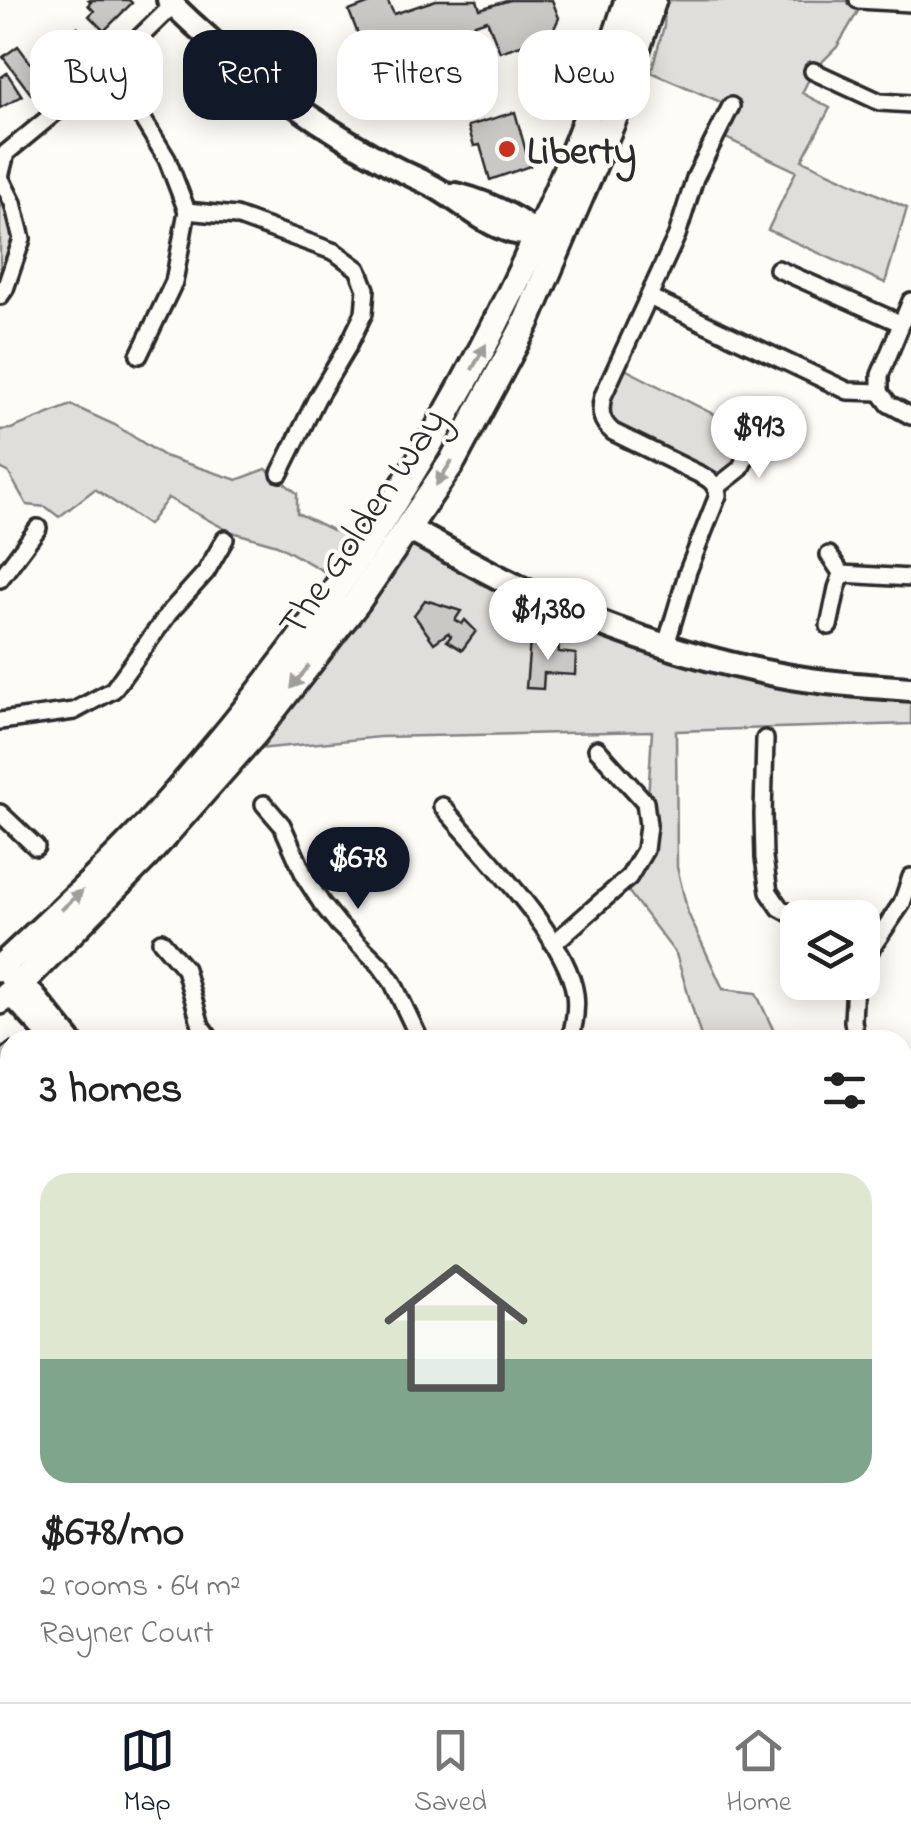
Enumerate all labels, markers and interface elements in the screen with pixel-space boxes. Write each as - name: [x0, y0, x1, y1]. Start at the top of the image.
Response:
- chip: Buy: [30, 30, 163, 120]
- chip: Rent: [183, 30, 317, 120]
- chip: Filters: [337, 30, 498, 120]
- chip: New: [518, 30, 650, 120]
- place label: Liberty: [527, 124, 636, 183]
- marker: Liberty: [496, 138, 518, 160]
- one-way arrow: [470, 343, 487, 371]
- pin: $913: [700, 396, 818, 481]
- street label: The Golden Way: [266, 397, 464, 650]
- text: $913: [733, 405, 785, 452]
- one-way arrow: [436, 460, 454, 487]
- pin: $1,380: [467, 578, 629, 663]
- text: $1,380: [511, 587, 585, 634]
- one-way arrow: [289, 664, 310, 690]
- pin: $678: [299, 827, 417, 912]
- text: $678: [329, 836, 387, 883]
- one-way arrow: [60, 889, 84, 912]
- map controls: [780, 900, 880, 1000]
- button: layers: [780, 900, 880, 1000]
- text: 3 homes: [40, 1060, 182, 1121]
- icon: filters: [817, 1063, 872, 1118]
- icon: home: [366, 1238, 546, 1418]
- text: $678/mo: [40, 1503, 184, 1564]
- text: 2 rooms · 64 m²: [40, 1564, 241, 1611]
- text: Rayner Court: [40, 1611, 214, 1658]
- tab: Map: [120, 1723, 175, 1824]
- tab: Saved: [414, 1723, 487, 1824]
- tab: Home: [726, 1723, 791, 1824]

